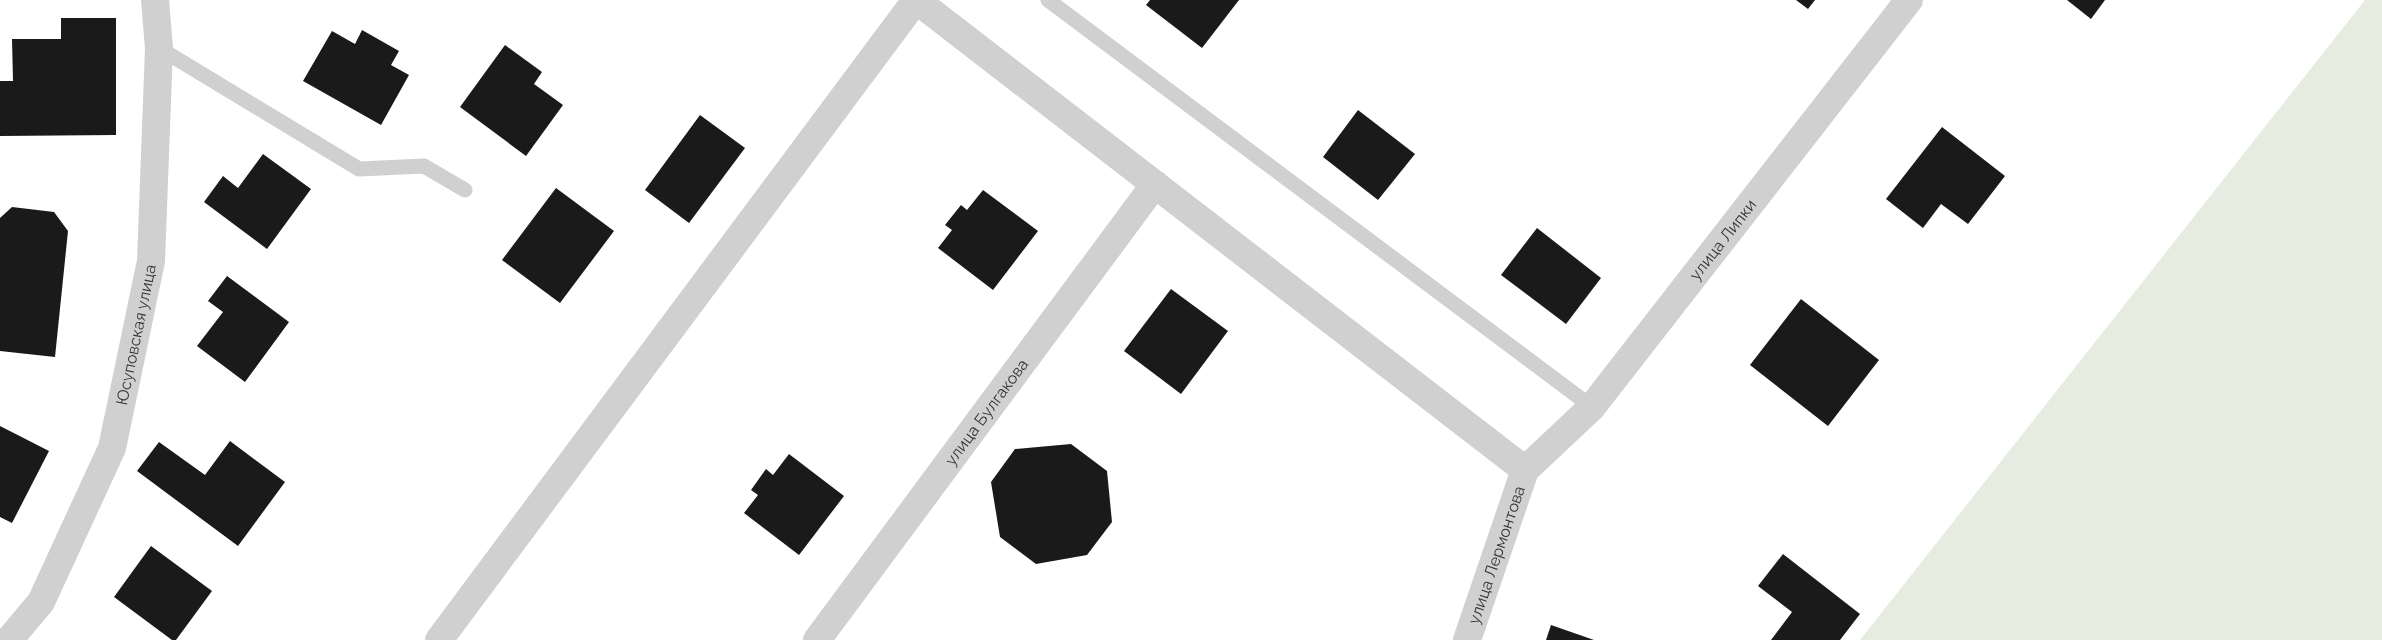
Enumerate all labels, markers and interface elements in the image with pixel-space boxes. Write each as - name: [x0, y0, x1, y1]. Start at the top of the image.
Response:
- street label: улица Липки: [1685, 195, 1760, 284]
- street label: Юсуповская улица: [112, 263, 160, 407]
- street label: улица Булгакова: [940, 355, 1032, 469]
- street label: улица Лермонтова: [1464, 483, 1528, 626]

